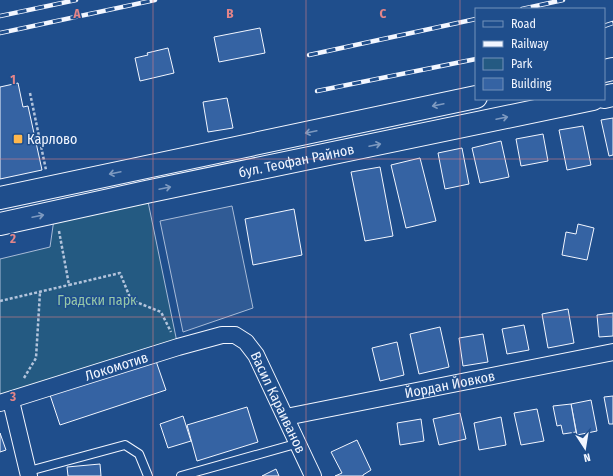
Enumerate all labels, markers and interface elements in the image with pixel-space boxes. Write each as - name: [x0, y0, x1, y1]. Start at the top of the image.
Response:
- text: A: [72, 6, 81, 21]
- text: B: [226, 6, 234, 21]
- text: C: [380, 6, 387, 21]
- legend: [475, 8, 605, 100]
- text: Road: [511, 17, 536, 31]
- text: Railway: [511, 37, 549, 51]
- text: Park: [511, 57, 533, 71]
- text: 1: [10, 72, 16, 87]
- text: Building: [511, 77, 552, 91]
- one-way arrow: [432, 102, 445, 110]
- one-way arrow: [495, 114, 508, 122]
- one-way arrow: [304, 129, 317, 137]
- place label: Карлово: [27, 131, 77, 148]
- marker: Карлово: [12, 133, 24, 145]
- street label: бул. Теофан Райнов: [237, 140, 356, 181]
- one-way arrow: [368, 140, 381, 148]
- one-way arrow: [109, 170, 122, 178]
- one-way arrow: [158, 184, 171, 192]
- one-way arrow: [31, 212, 44, 220]
- text: 2: [9, 231, 16, 246]
- park label: Градски парк: [57, 292, 137, 309]
- street label: Локомотив: [83, 348, 150, 384]
- street label: Васил Караиванов: [247, 349, 309, 456]
- street label: Йордан Йовков: [403, 367, 496, 402]
- text: 3: [9, 389, 16, 404]
- north arrow: [565, 428, 605, 468]
- text: N: [582, 450, 592, 464]

